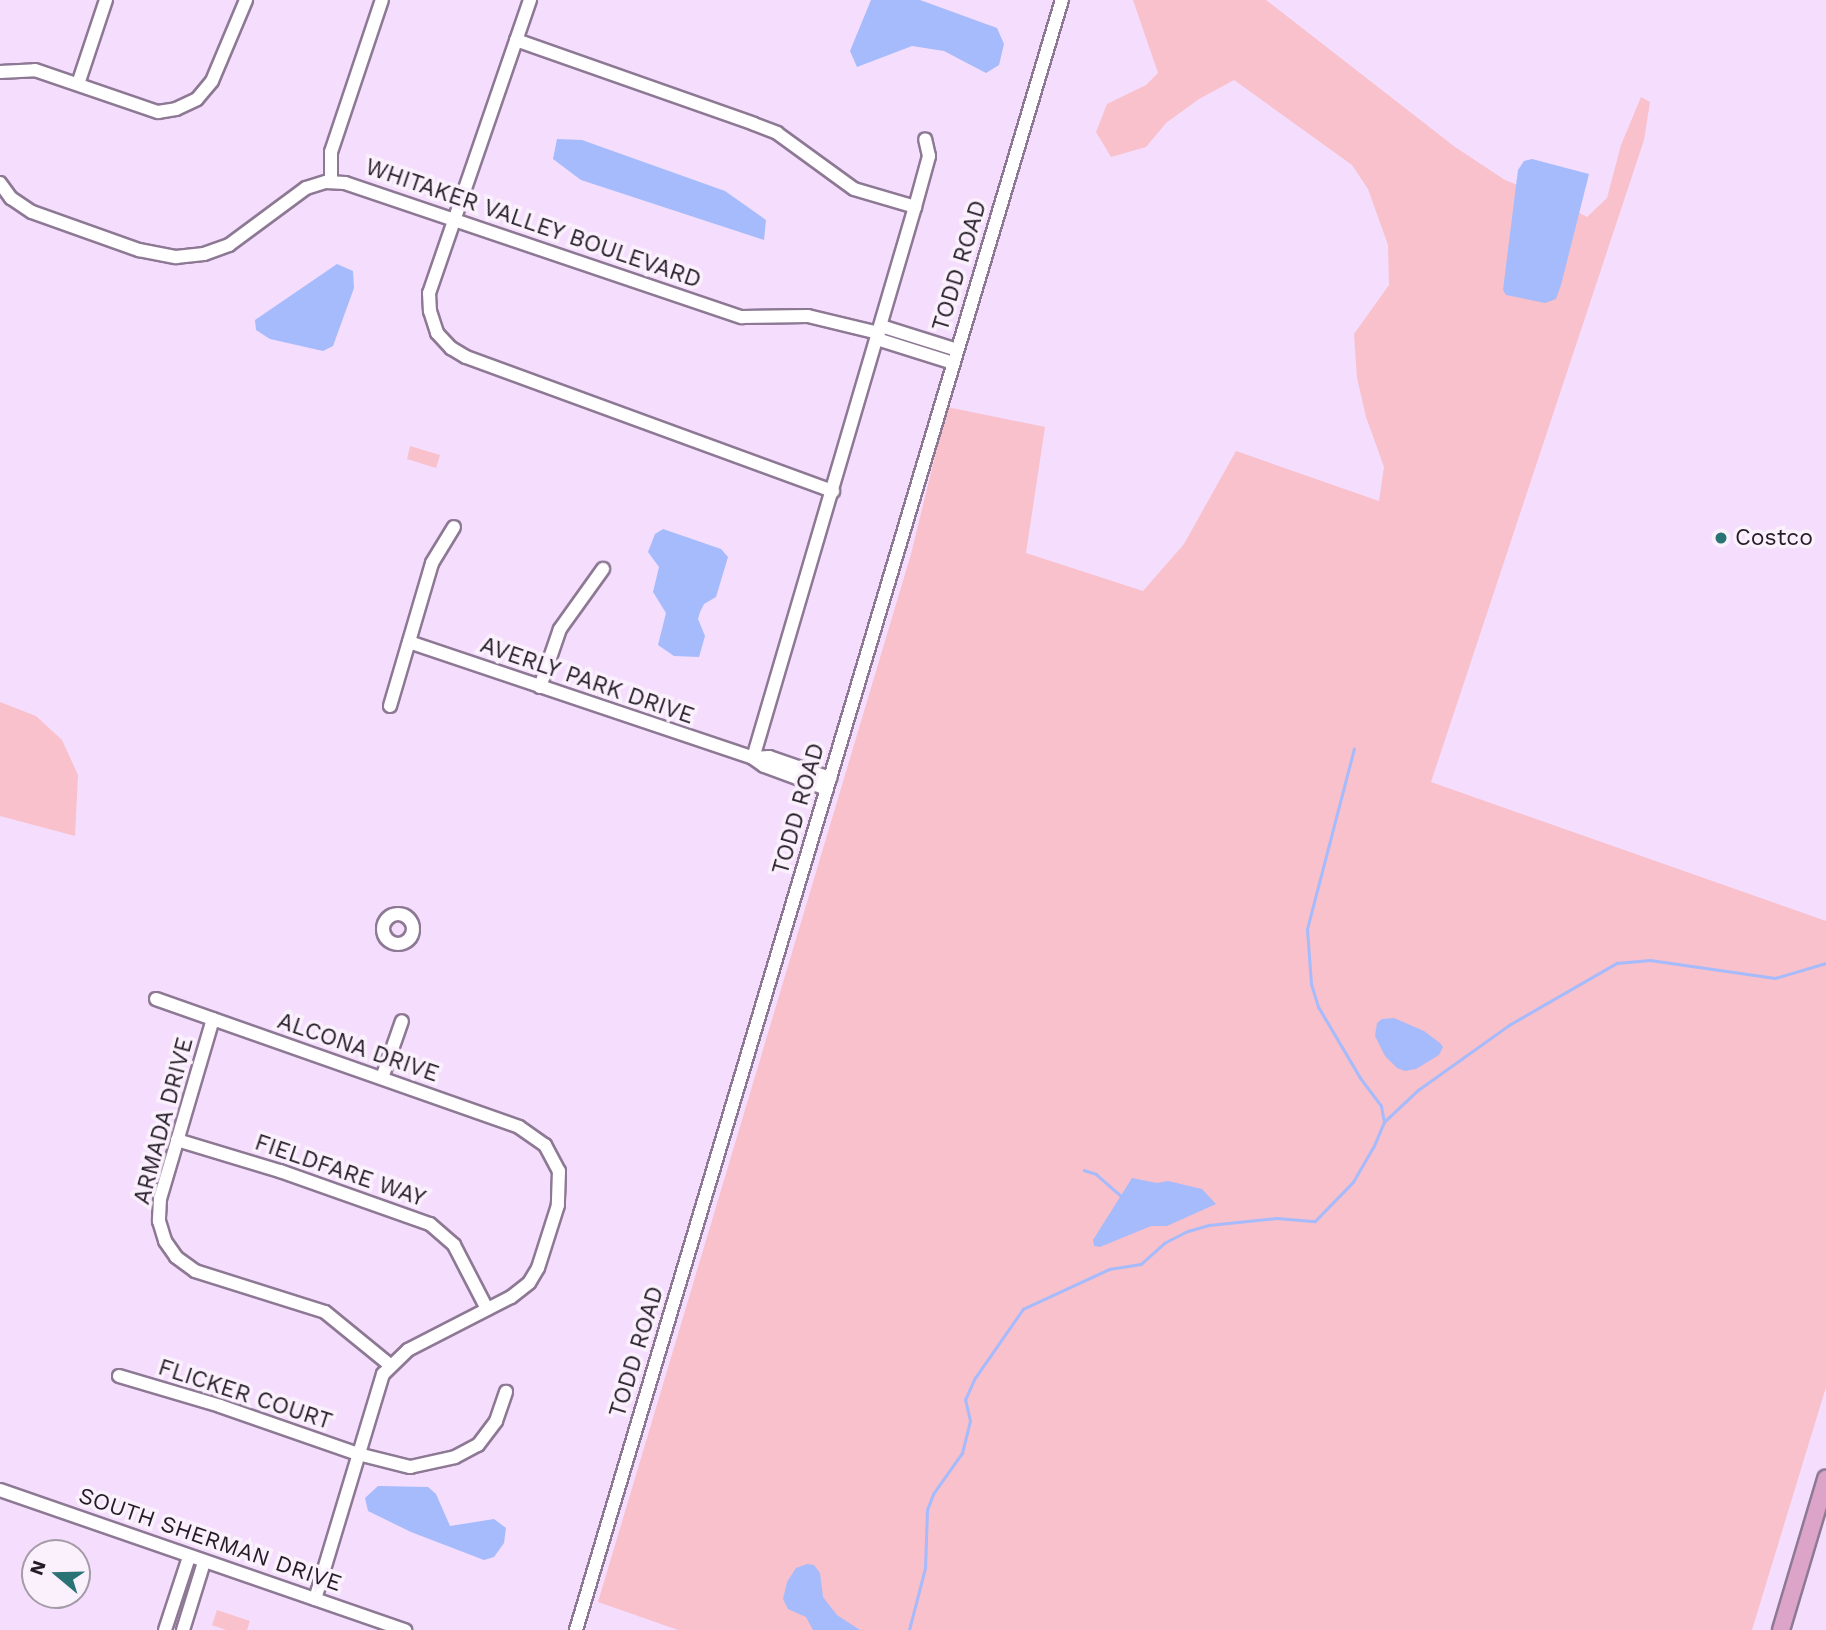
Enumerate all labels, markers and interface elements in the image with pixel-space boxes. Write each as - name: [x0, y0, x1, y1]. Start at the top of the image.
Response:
- street label: WHITAKER VALLEY BOULEVARD: [361, 153, 705, 295]
- street label: TODD ROAD: [927, 197, 993, 335]
- place label: Costco: [1735, 524, 1813, 552]
- marker: Costco: [1713, 530, 1729, 546]
- street label: AVERLY PARK DRIVE: [476, 631, 698, 731]
- street label: TODD ROAD: [767, 740, 831, 878]
- street label: ALCONA DRIVE: [273, 1007, 443, 1089]
- street label: ARMADA DRIVE: [128, 1034, 200, 1208]
- street label: FIELDFARE WAY: [251, 1129, 429, 1213]
- street label: TODD ROAD: [604, 1283, 670, 1421]
- street label: FLICKER COURT: [155, 1354, 335, 1436]
- street label: SOUTH SHERMAN DRIVE: [75, 1482, 345, 1598]
- north arrow: [21, 1539, 91, 1609]
- text: N: [24, 1557, 51, 1578]

